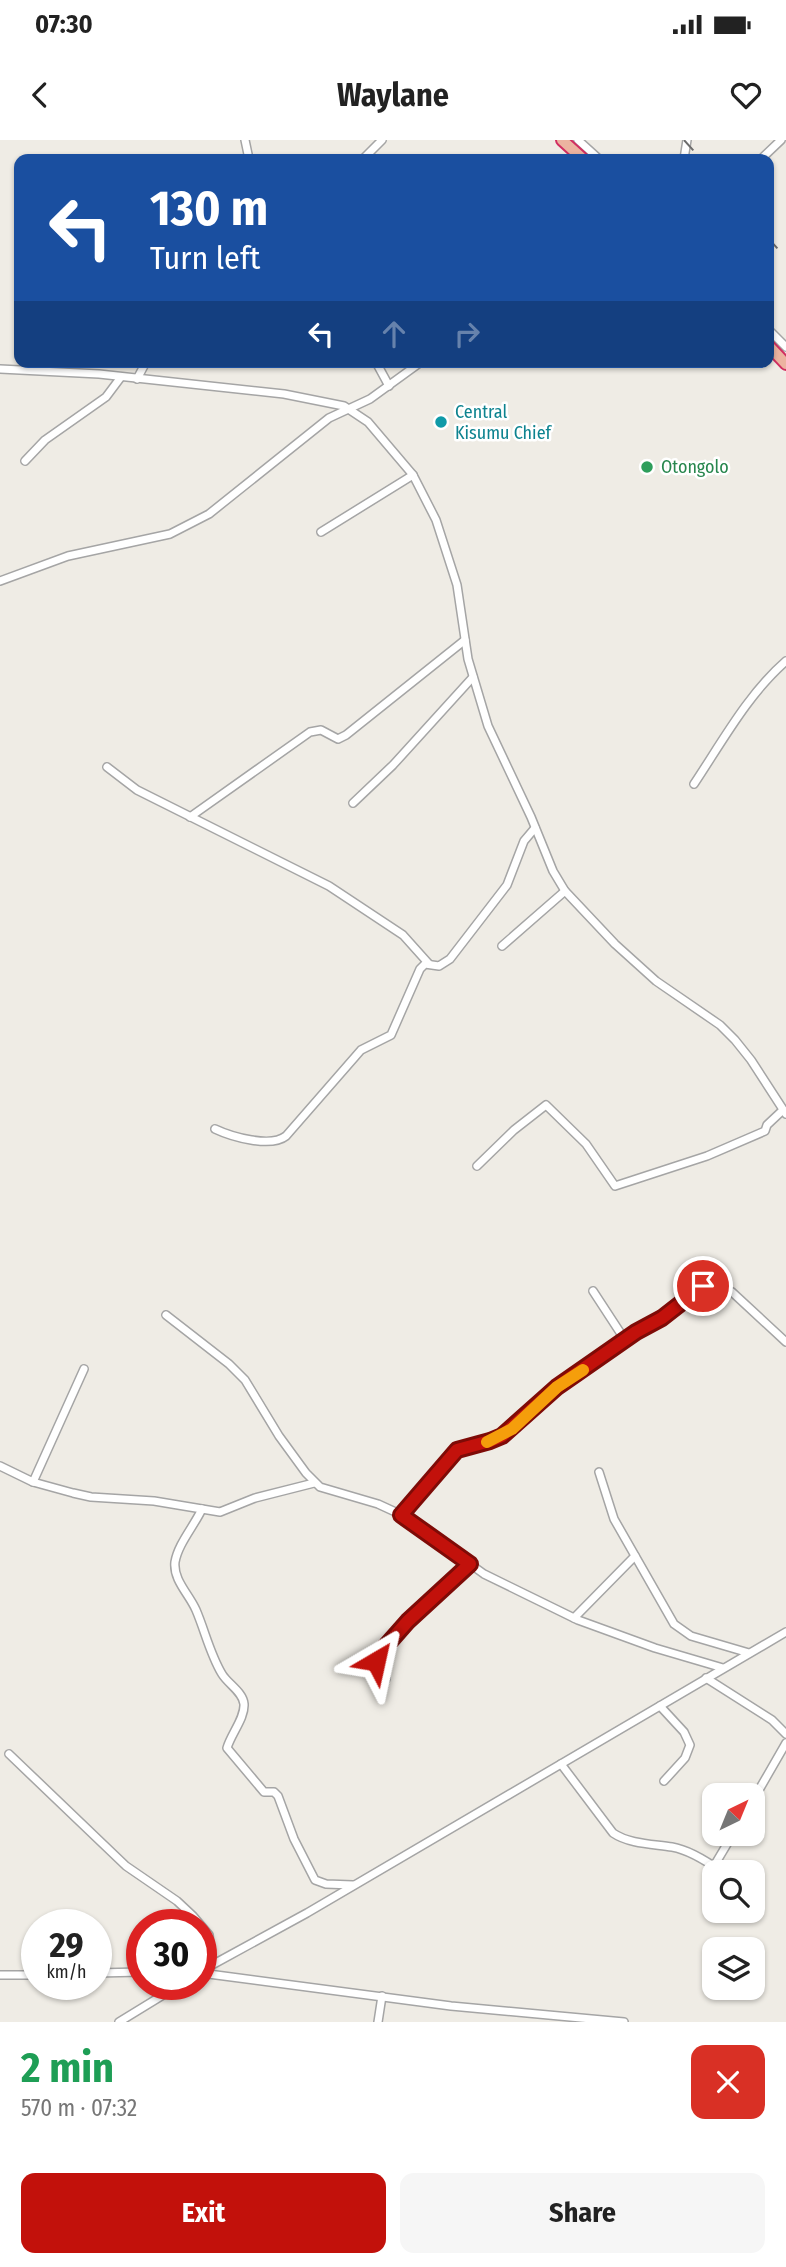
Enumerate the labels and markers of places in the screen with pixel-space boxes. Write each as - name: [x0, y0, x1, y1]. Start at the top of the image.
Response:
- place label: Central Kisumu Chief: [455, 401, 553, 444]
- marker: Central Kisumu Chief: [433, 414, 449, 430]
- place label: Otongolo: [661, 456, 729, 478]
- marker: Otongolo: [639, 459, 655, 475]
- pin: [673, 1256, 733, 1316]

